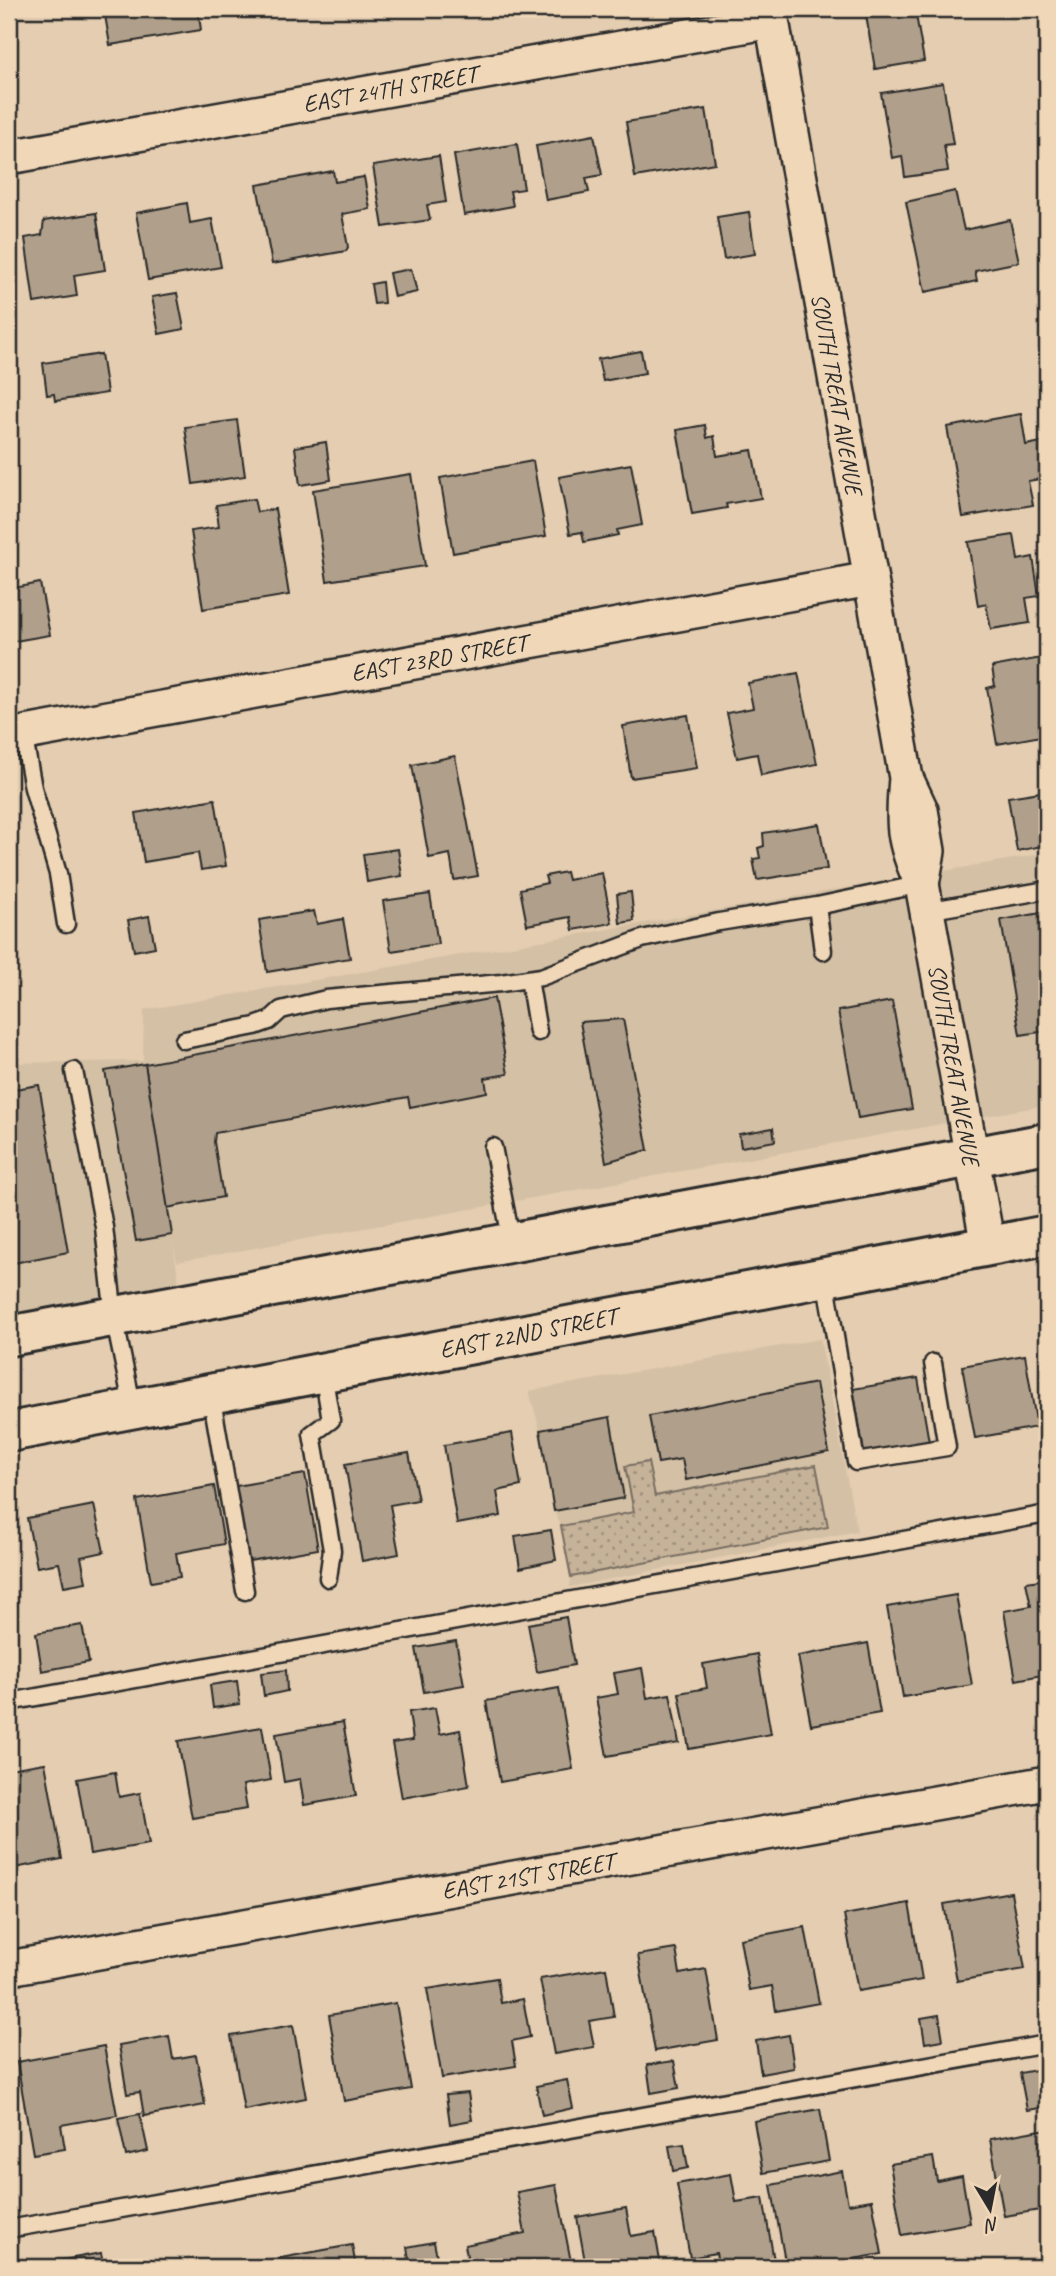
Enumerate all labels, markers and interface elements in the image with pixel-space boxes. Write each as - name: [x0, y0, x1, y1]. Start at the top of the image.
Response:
- street label: EAST 24TH STREET: [301, 58, 485, 119]
- street label: SOUTH TREAT AVENUE: [805, 291, 870, 500]
- street label: EAST 23RD STREET: [349, 627, 535, 688]
- street label: SOUTH TREAT AVENUE: [922, 962, 987, 1171]
- street label: EAST 22ND STREET: [437, 1300, 625, 1365]
- street label: EAST 21ST STREET: [440, 1845, 622, 1906]
- north arrow: [954, 2174, 1024, 2244]
- text: N: [982, 2212, 1001, 2238]

